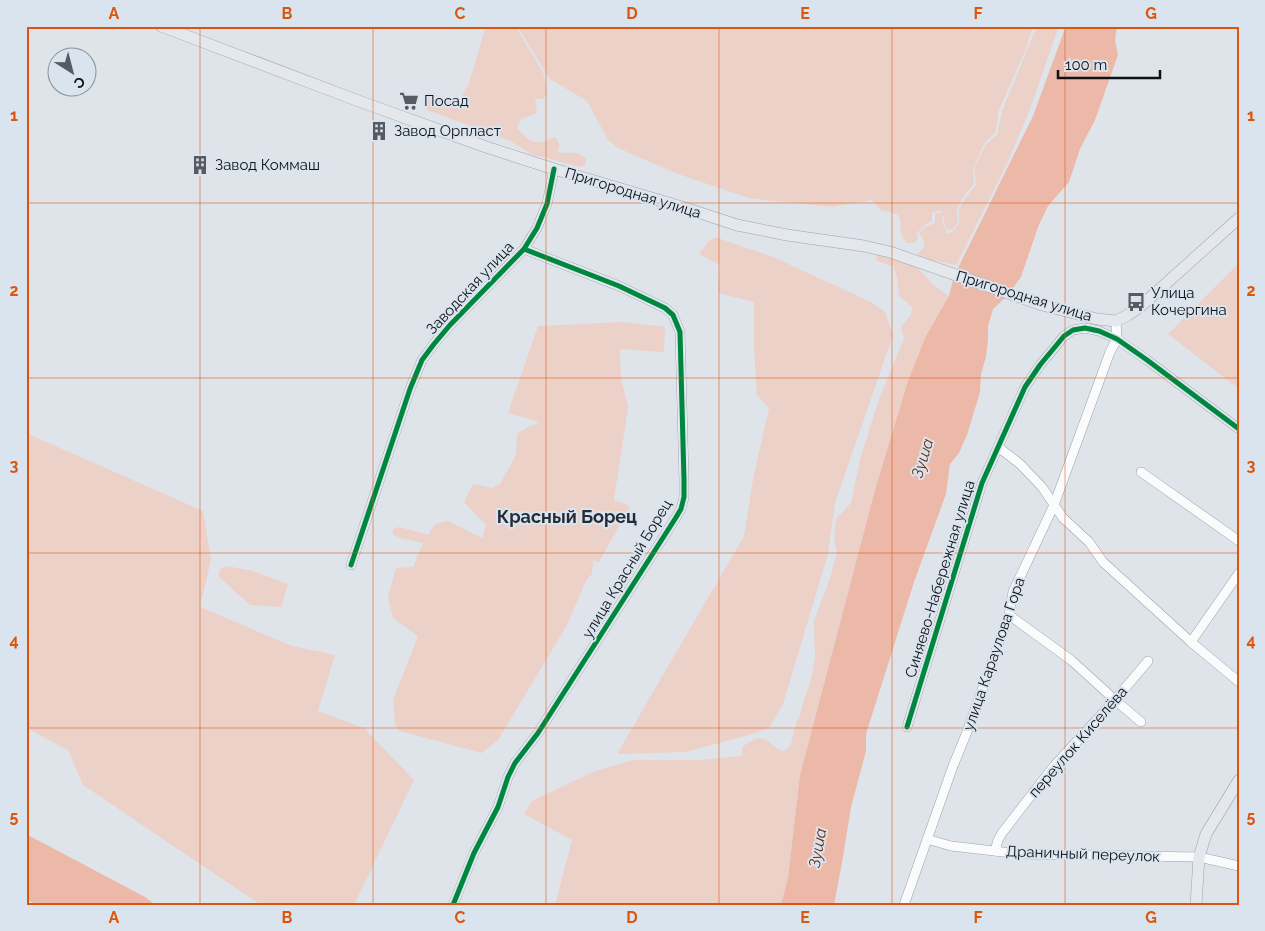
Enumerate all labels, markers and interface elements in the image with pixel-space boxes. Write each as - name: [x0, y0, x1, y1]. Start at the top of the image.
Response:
- text: A: [109, 4, 120, 23]
- text: B: [282, 4, 293, 23]
- text: C: [455, 4, 466, 23]
- text: D: [626, 4, 638, 23]
- text: E: [800, 4, 810, 23]
- text: F: [973, 4, 983, 23]
- text: G: [1145, 4, 1157, 23]
- north arrow: [48, 48, 98, 98]
- scale bar: [1058, 48, 1160, 80]
- text: 100 m: [1065, 56, 1107, 74]
- text: С: [71, 73, 88, 92]
- supermarket icon: Посад: [398, 90, 420, 112]
- place label: Посад: [424, 92, 469, 110]
- text: 1: [10, 106, 18, 125]
- text: 1: [1247, 106, 1255, 125]
- building icon: Завод Орпласт: [368, 120, 390, 142]
- place label: Завод Орпласт: [394, 122, 501, 140]
- building icon: Завод Коммаш: [189, 154, 211, 176]
- place label: Завод Коммаш: [215, 156, 320, 174]
- street label: Пригородная улица: [563, 164, 703, 222]
- street label: Заводская улица: [423, 238, 517, 338]
- street label: Пригородная улица: [954, 267, 1094, 325]
- text: 2: [9, 281, 19, 300]
- text: 2: [1246, 281, 1256, 300]
- place label: Улица Кочергина: [1151, 284, 1227, 319]
- bus stop icon: Улица Кочергина: [1125, 291, 1147, 313]
- water label: Зуша: [908, 436, 938, 480]
- text: 3: [10, 456, 19, 475]
- text: 3: [1247, 456, 1256, 475]
- street label: Синяево-Набережная улица: [901, 478, 979, 680]
- street label: улица Красный Борец: [578, 496, 676, 642]
- district label: Красный Борец: [497, 506, 637, 527]
- street label: улица Караулова Гора: [959, 575, 1029, 733]
- text: 4: [9, 631, 19, 650]
- text: 4: [1246, 631, 1256, 650]
- street label: переулок Киселёва: [1025, 683, 1131, 801]
- text: 5: [10, 807, 19, 826]
- text: 5: [1247, 807, 1256, 826]
- water label: Зуша: [805, 826, 830, 870]
- street label: Драничный переулок: [1006, 842, 1161, 866]
- text: A: [109, 908, 120, 927]
- text: B: [282, 908, 293, 927]
- text: C: [455, 908, 466, 927]
- text: D: [626, 908, 638, 927]
- text: E: [800, 908, 810, 927]
- text: F: [973, 908, 983, 927]
- text: G: [1145, 908, 1157, 927]

